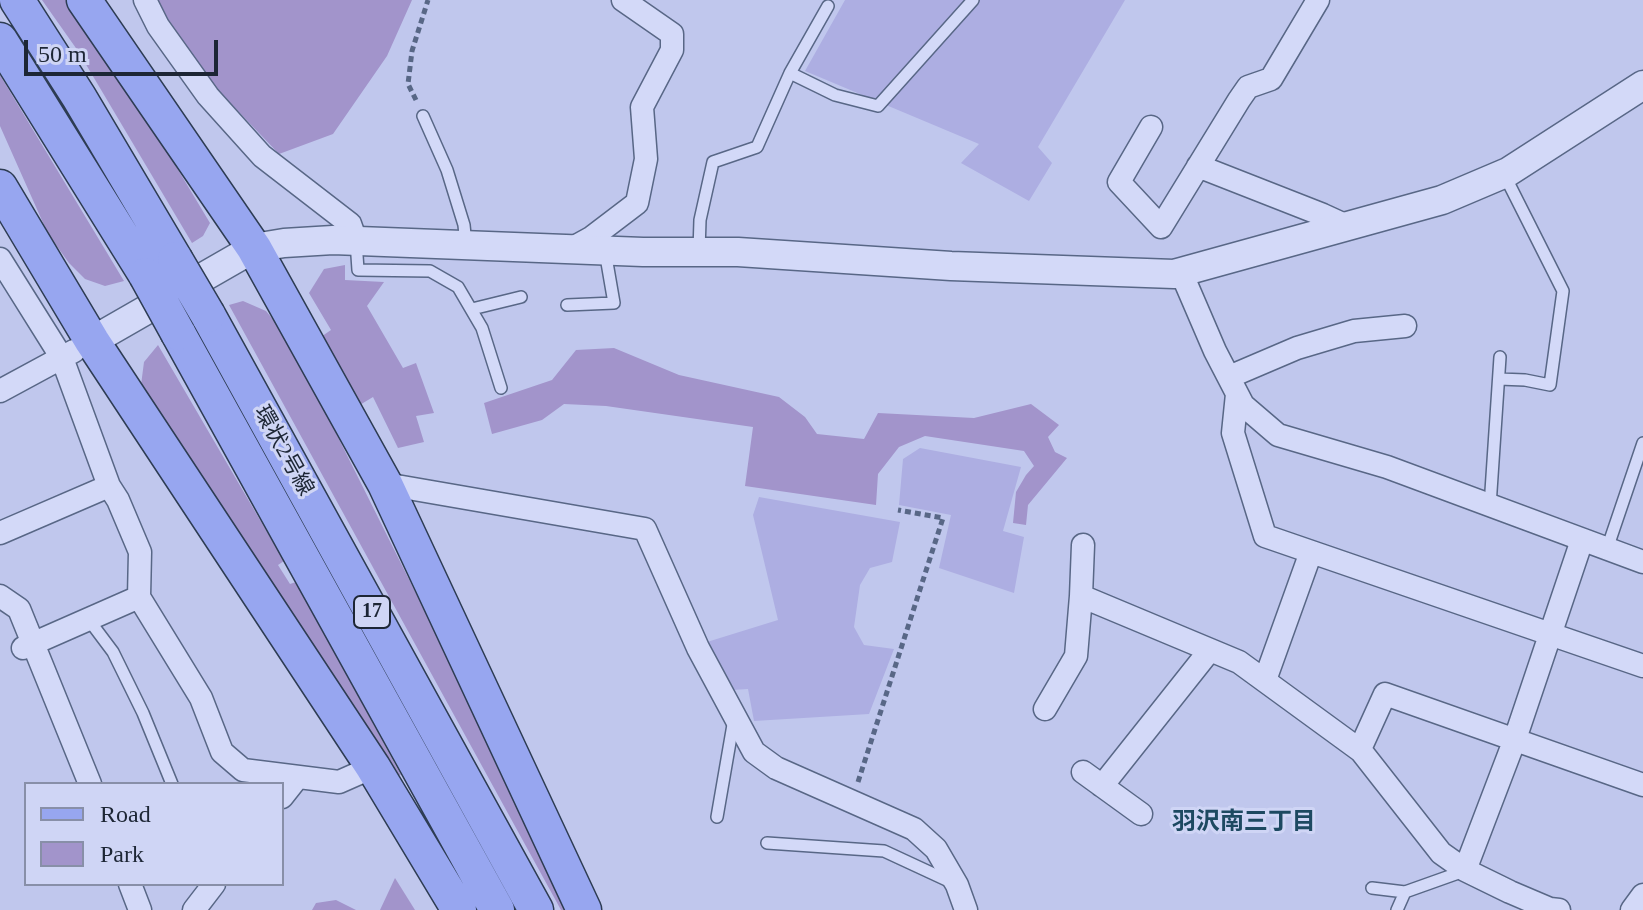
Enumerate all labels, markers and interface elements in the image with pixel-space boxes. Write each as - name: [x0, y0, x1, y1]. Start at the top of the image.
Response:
- scale bar: [28, 24, 222, 74]
- text: 50 m: [38, 41, 87, 67]
- street label: 環状2号線: [247, 401, 319, 501]
- road number: 17: [354, 596, 390, 628]
- legend: [24, 782, 284, 886]
- text: Road: [100, 801, 151, 827]
- district label: 羽沢南三丁目: [1172, 809, 1316, 837]
- text: Park: [100, 841, 144, 867]

